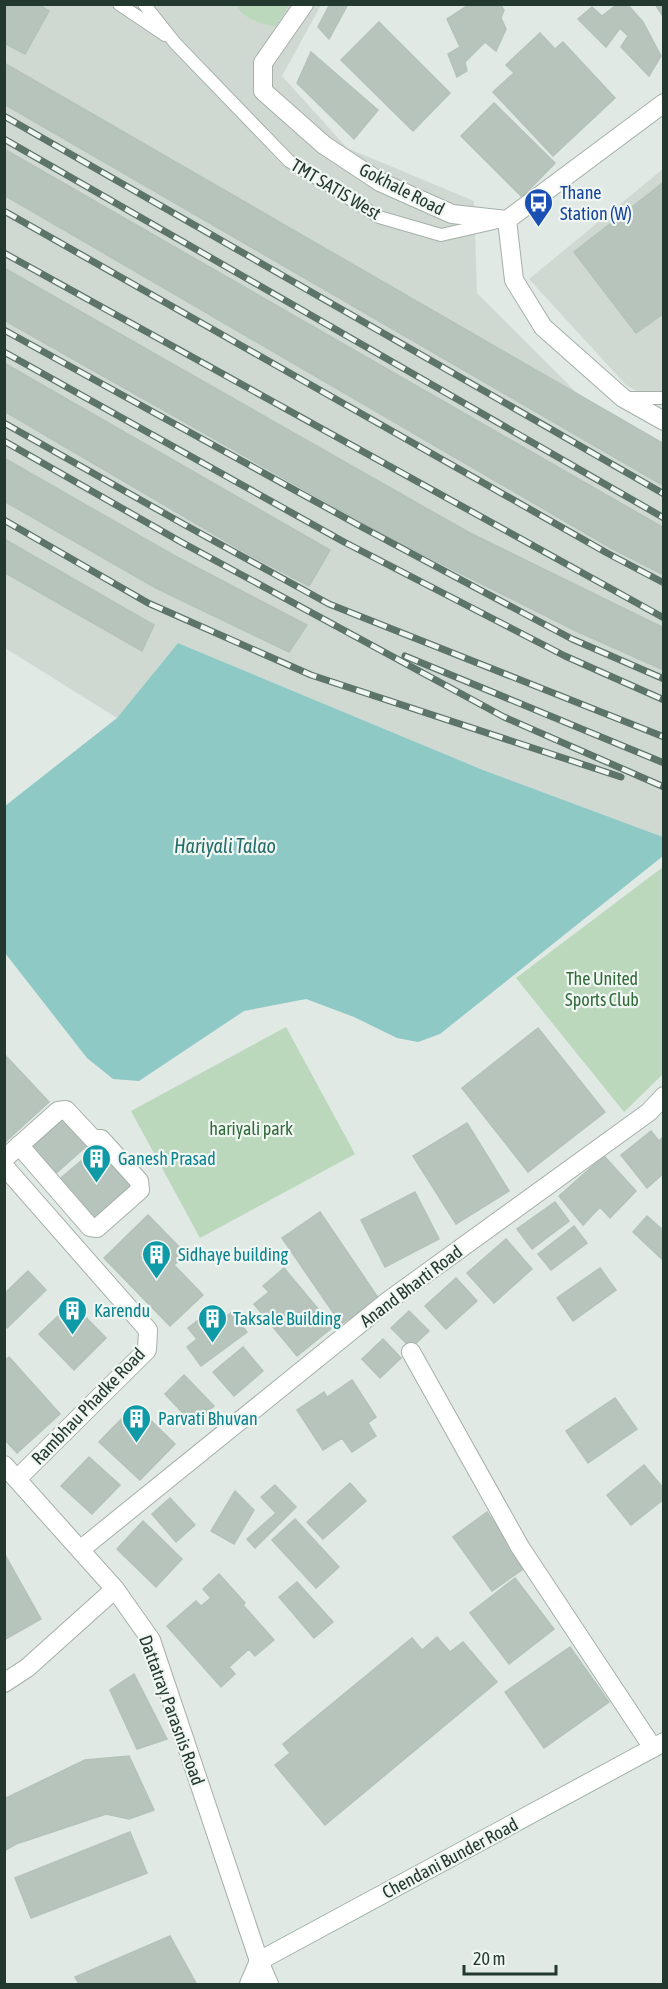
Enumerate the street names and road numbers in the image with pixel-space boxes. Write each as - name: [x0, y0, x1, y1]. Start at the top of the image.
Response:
- street label: TMT SATIS West: [287, 154, 385, 224]
- street label: Gokhale Road: [356, 159, 448, 219]
- street label: Anand Bharti Road: [356, 1241, 466, 1331]
- street label: Rambhau Phadke Road: [27, 1343, 149, 1469]
- street label: Dattatray Parasnis Road: [135, 1632, 209, 1788]
- street label: Chendani Bunder Road: [379, 1813, 521, 1903]

